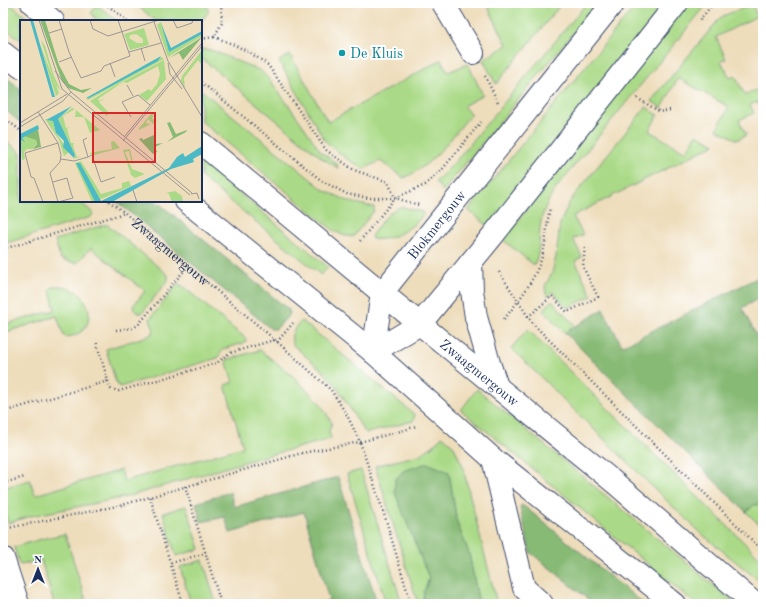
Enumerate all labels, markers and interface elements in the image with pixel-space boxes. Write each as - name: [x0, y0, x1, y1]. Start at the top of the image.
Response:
- inset map: [20, 20, 202, 202]
- place label: De Kluis: [350, 47, 403, 61]
- marker: De Kluis: [337, 48, 347, 58]
- street label: Blokmergouw: [406, 188, 469, 262]
- street label: Zwaagmergouw: [129, 216, 212, 289]
- street label: Zwaagmergouw: [437, 337, 521, 410]
- north arrow: [18, 549, 58, 589]
- text: N: [34, 555, 43, 566]

